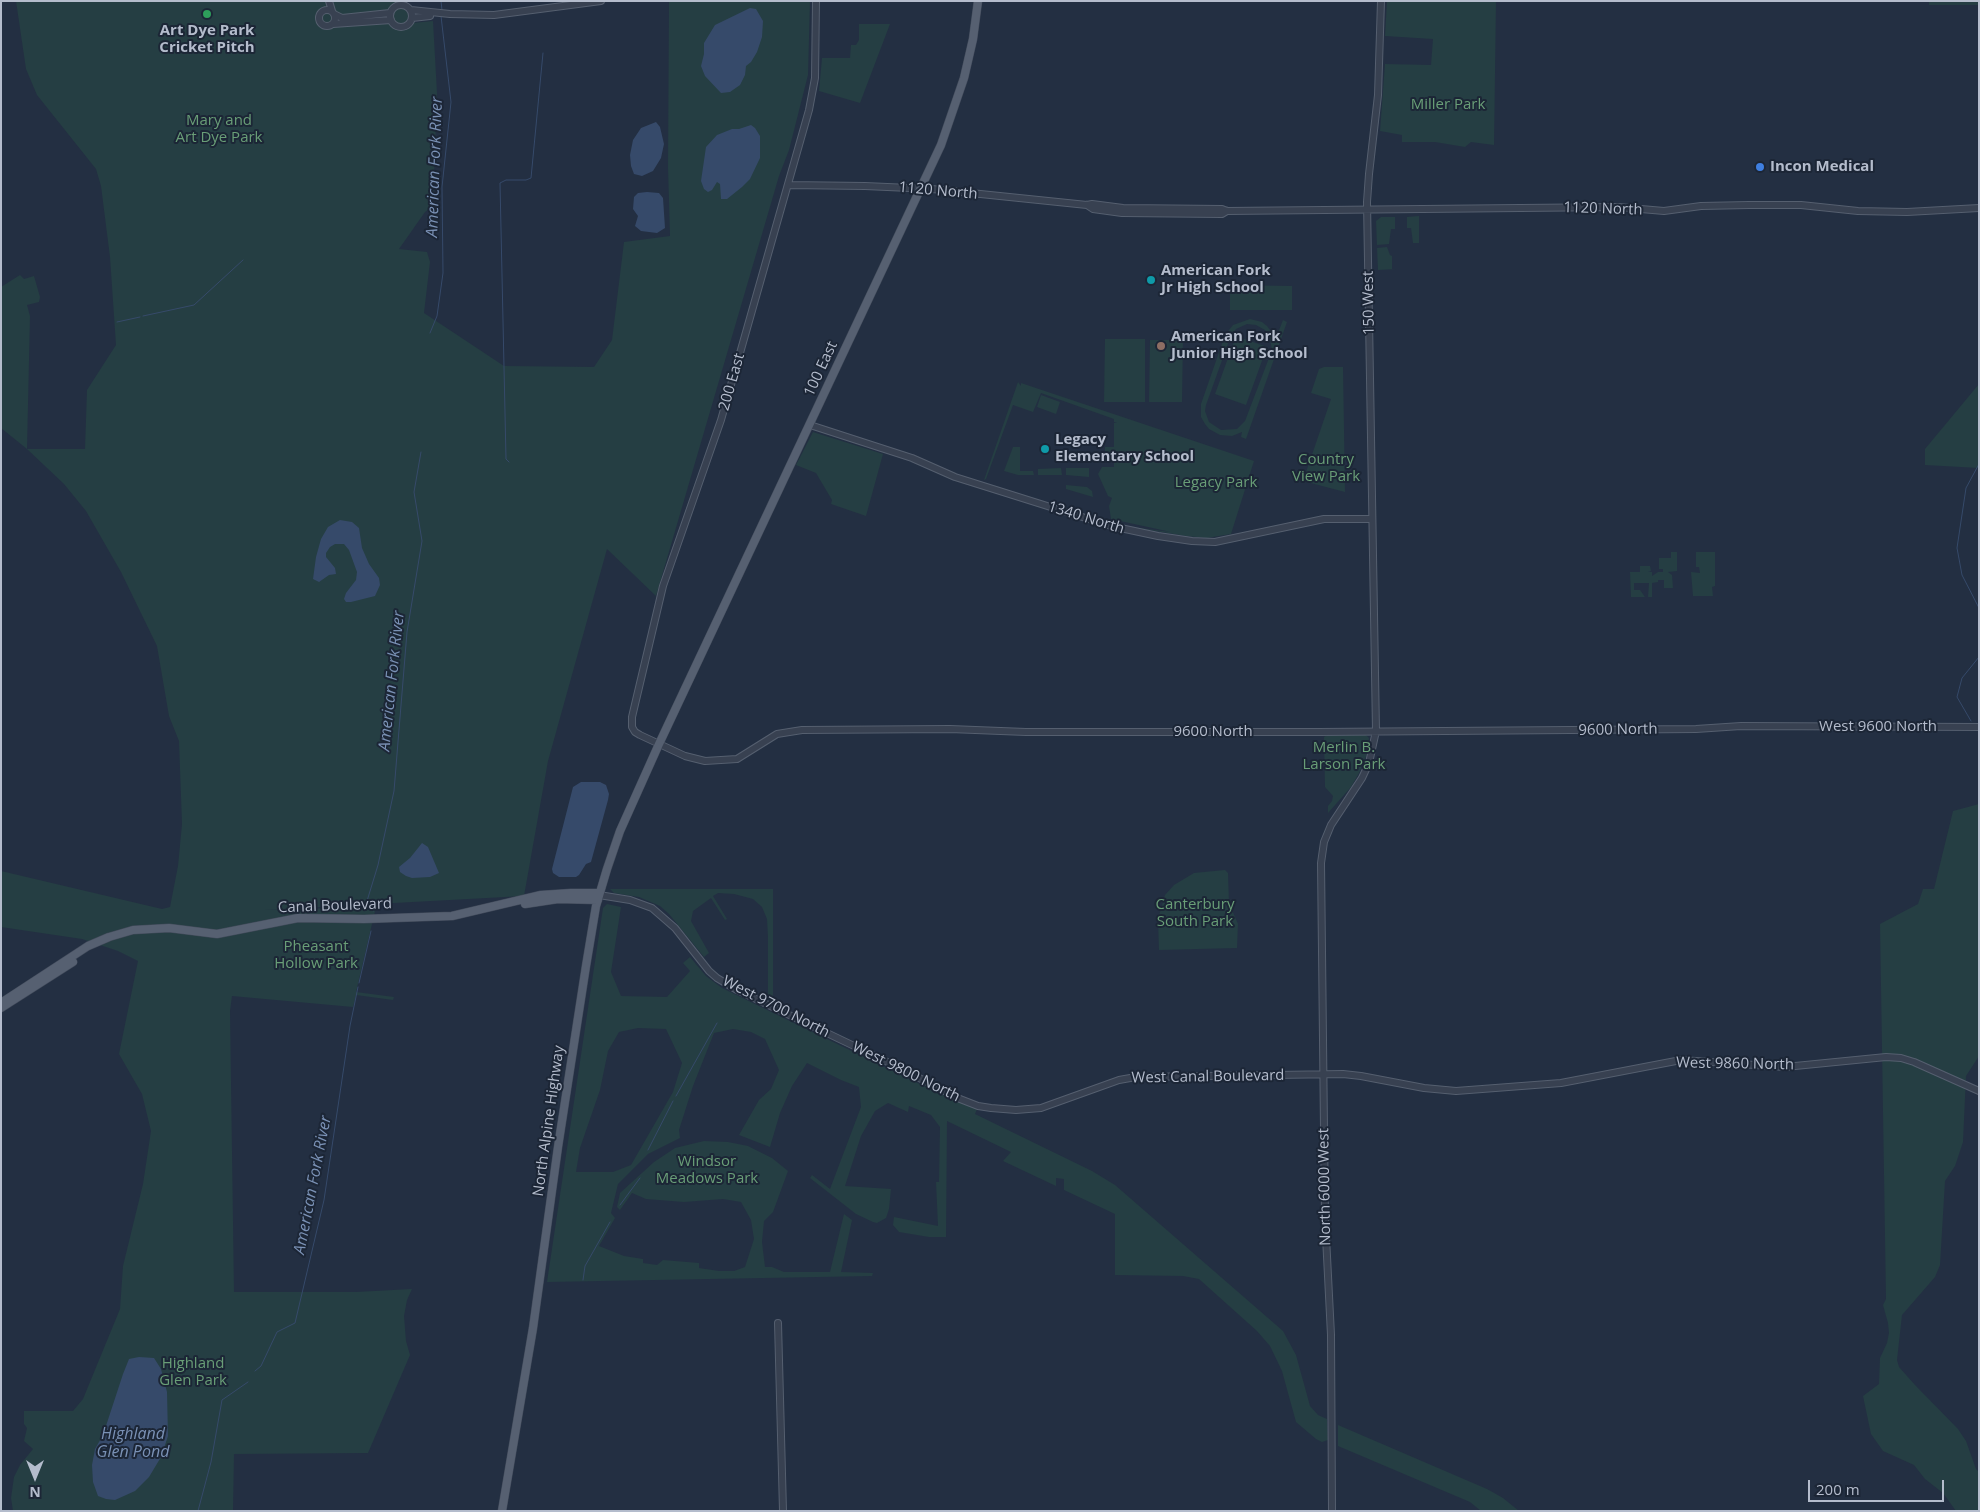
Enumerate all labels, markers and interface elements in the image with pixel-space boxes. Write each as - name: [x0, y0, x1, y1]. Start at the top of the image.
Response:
- marker: Art Dye Park Cricket Pitch: [201, 8, 213, 20]
- place label: Art Dye Park Cricket Pitch: [159, 22, 255, 57]
- water label: American Fork River: [423, 96, 447, 238]
- park label: Miller Park: [1411, 96, 1485, 114]
- park label: Mary and Art Dye Park: [176, 112, 262, 147]
- place label: Incon Medical: [1770, 158, 1874, 176]
- marker: Incon Medical: [1754, 161, 1766, 173]
- street label: 1120 North: [898, 179, 978, 203]
- street label: 1120 North: [1563, 199, 1643, 219]
- place label: American Fork Jr High School: [1161, 262, 1270, 297]
- street label: 150 West: [1359, 271, 1379, 335]
- marker: American Fork Jr High School: [1145, 274, 1157, 286]
- place label: American Fork Junior High School: [1171, 328, 1308, 363]
- street label: 100 East: [800, 339, 842, 399]
- marker: American Fork Junior High School: [1155, 340, 1167, 352]
- street label: 200 East: [715, 351, 749, 413]
- place label: Legacy Elementary School: [1055, 431, 1194, 466]
- marker: Legacy Elementary School: [1039, 443, 1051, 455]
- park label: Country View Park: [1292, 451, 1360, 486]
- park label: Legacy Park: [1175, 474, 1257, 492]
- street label: 1340 North: [1046, 498, 1126, 538]
- water label: American Fork River: [375, 610, 409, 752]
- street label: West 9600 North: [1819, 718, 1937, 736]
- street label: 9600 North: [1578, 720, 1658, 740]
- street label: 9600 North: [1173, 723, 1253, 741]
- park label: Merlin B. Larson Park: [1303, 739, 1385, 774]
- street label: Canal Boulevard: [278, 895, 392, 917]
- park label: Canterbury South Park: [1156, 896, 1234, 931]
- park label: Pheasant Hollow Park: [274, 938, 358, 973]
- street label: West 9700 North: [719, 972, 833, 1042]
- street label: West 9800 North: [849, 1038, 963, 1106]
- street label: North Alpine Highway: [529, 1044, 569, 1198]
- street label: West 9860 North: [1676, 1054, 1794, 1074]
- street label: West Canal Boulevard: [1131, 1067, 1285, 1087]
- water label: American Fork River: [290, 1114, 336, 1256]
- street label: North 6000 West: [1315, 1128, 1335, 1246]
- park label: Windsor Meadows Park: [656, 1153, 758, 1188]
- park label: Highland Glen Park: [159, 1355, 227, 1390]
- water label: Highland Glen Pond: [97, 1424, 169, 1462]
- north arrow: [10, 1452, 60, 1502]
- scale bar: [1810, 1470, 1946, 1502]
- text: 200 m: [1816, 1479, 1860, 1499]
- text: N: [29, 1483, 41, 1502]

